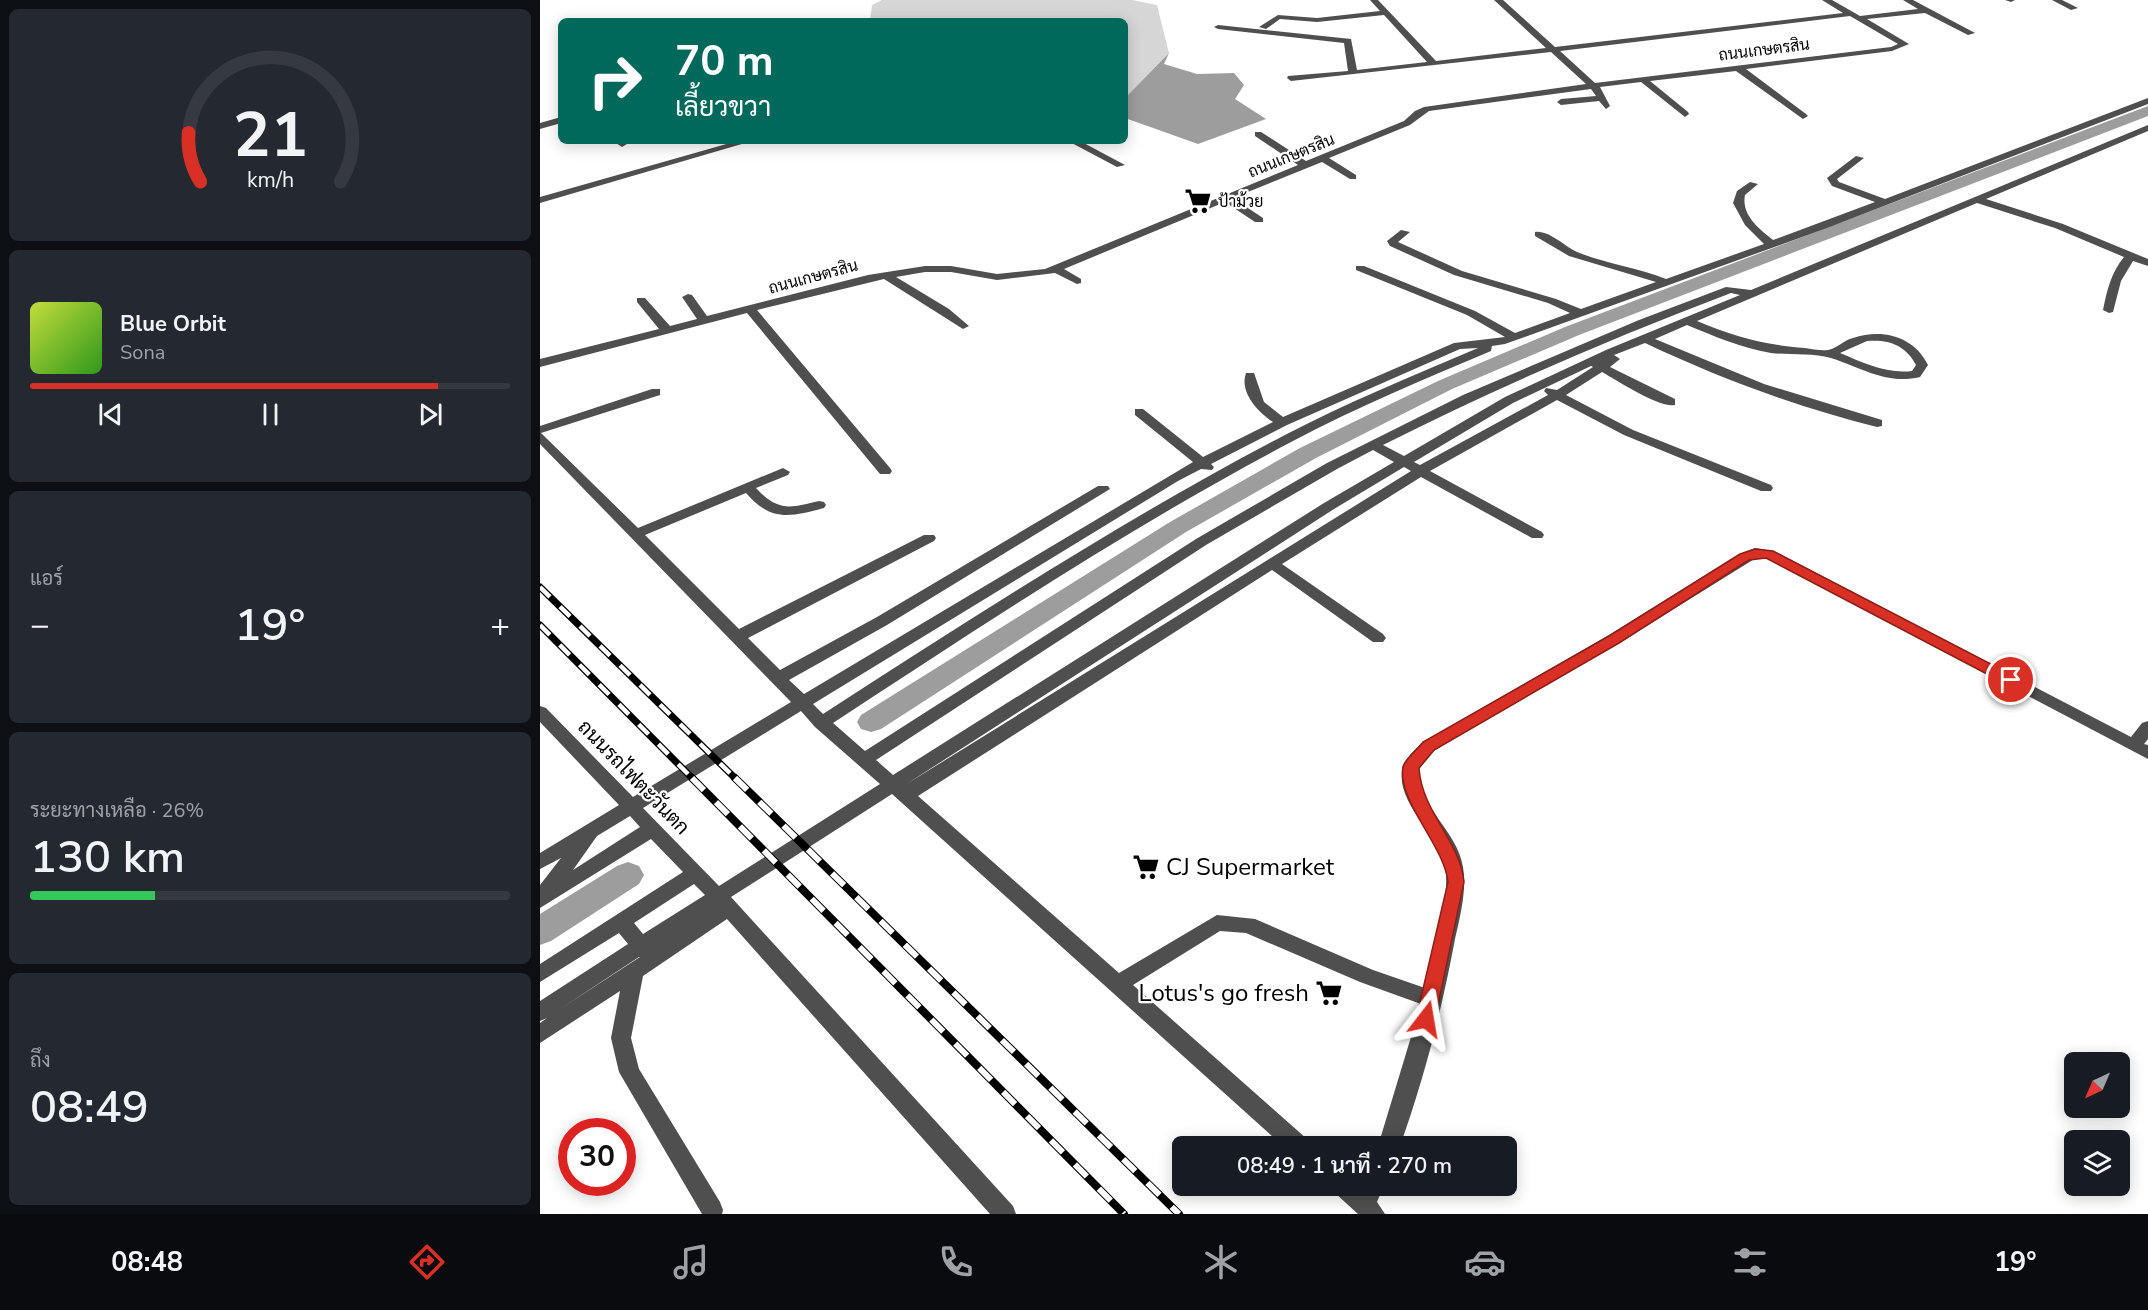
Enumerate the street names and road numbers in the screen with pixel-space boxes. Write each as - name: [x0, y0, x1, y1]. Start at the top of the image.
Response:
- street label: ถนนเกษตรสิน: [1717, 33, 1811, 66]
- street label: ถนนเกษตรสิน: [1245, 129, 1338, 183]
- street label: ถนนเกษตรสิน: [766, 254, 860, 299]
- street label: ถนนรถไฟตะวันตก: [572, 714, 695, 841]

